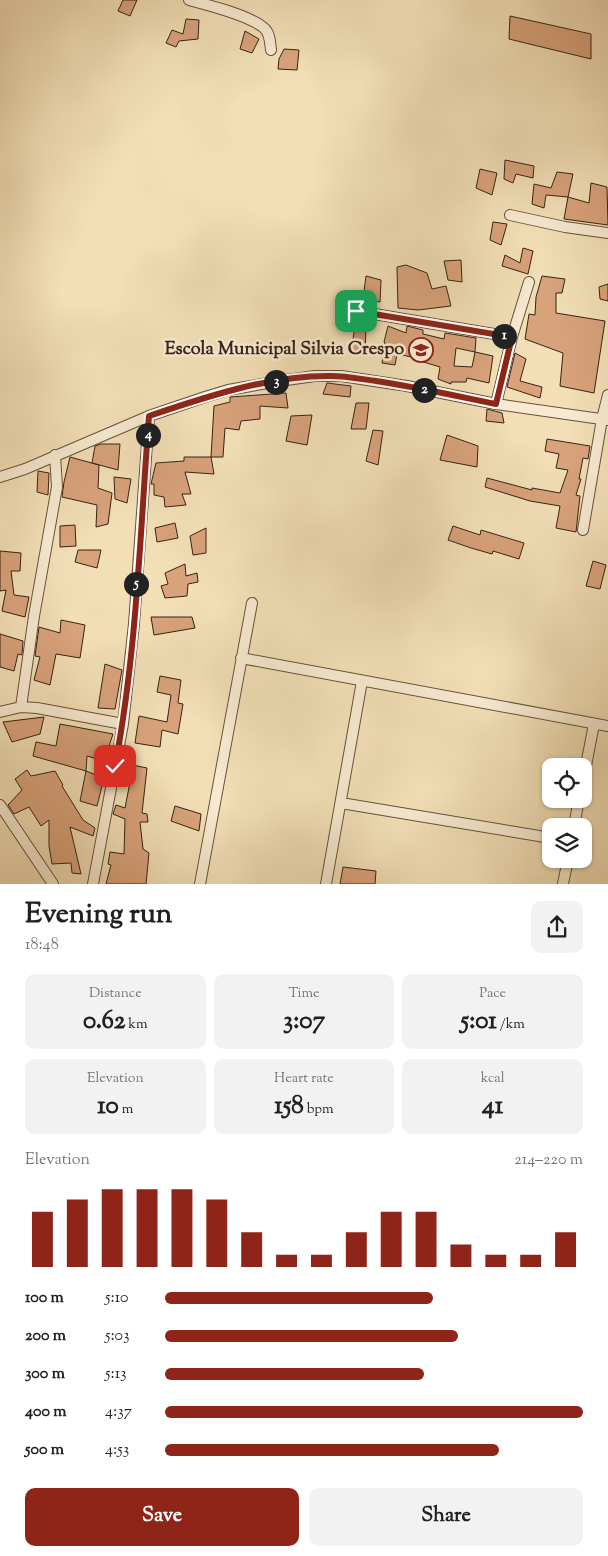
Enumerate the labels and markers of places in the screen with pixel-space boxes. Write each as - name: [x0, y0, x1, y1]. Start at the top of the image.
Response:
- pin: [335, 290, 377, 332]
- pin: 1: [492, 324, 516, 348]
- place label: Escola Municipal Silvia Crespo: [165, 337, 404, 363]
- school or university icon: Escola Municipal Silvia Crespo: [408, 337, 434, 363]
- pin: 3: [264, 370, 288, 394]
- pin: 2: [412, 378, 436, 402]
- pin: 4: [136, 422, 160, 448]
- pin: 5: [124, 572, 148, 596]
- pin: [94, 745, 136, 787]

